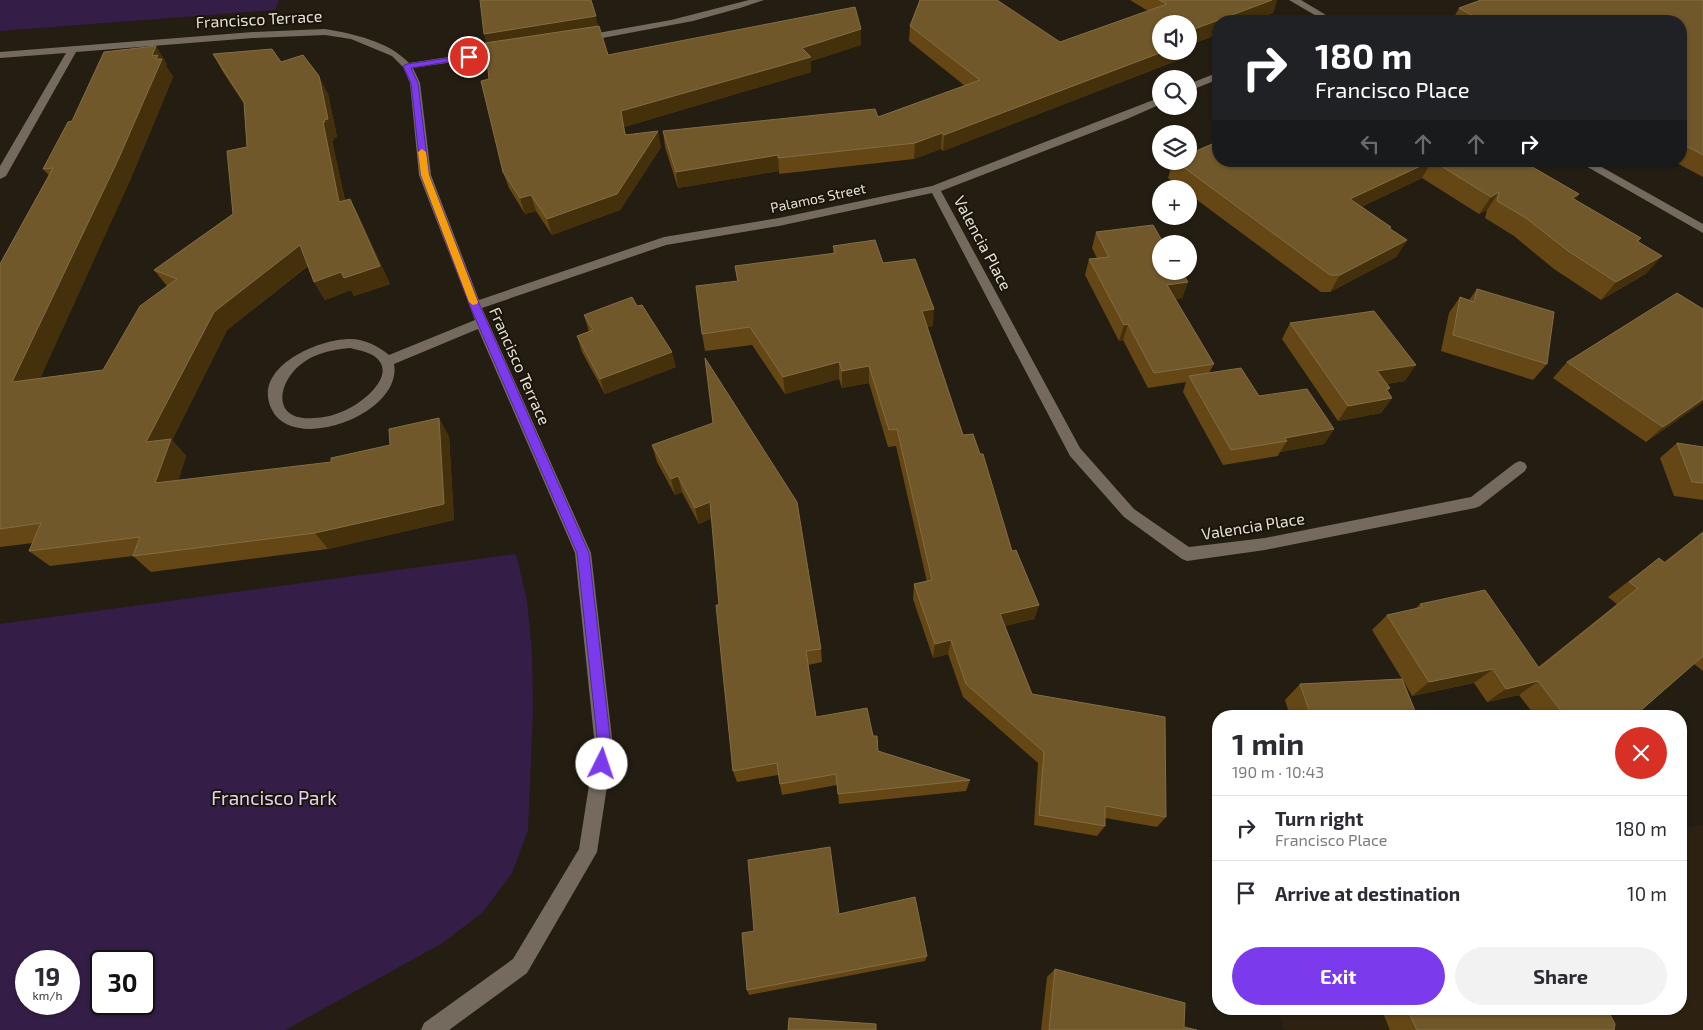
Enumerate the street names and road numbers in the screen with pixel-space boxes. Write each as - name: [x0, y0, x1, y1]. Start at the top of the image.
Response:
- street label: Francisco Terrace: [195, 6, 323, 31]
- street label: Palamos Street: [769, 179, 867, 216]
- street label: Valencia Place: [951, 192, 1016, 293]
- street label: Francisco Terrace: [486, 304, 555, 428]
- street label: Valencia Place: [1200, 508, 1306, 543]

